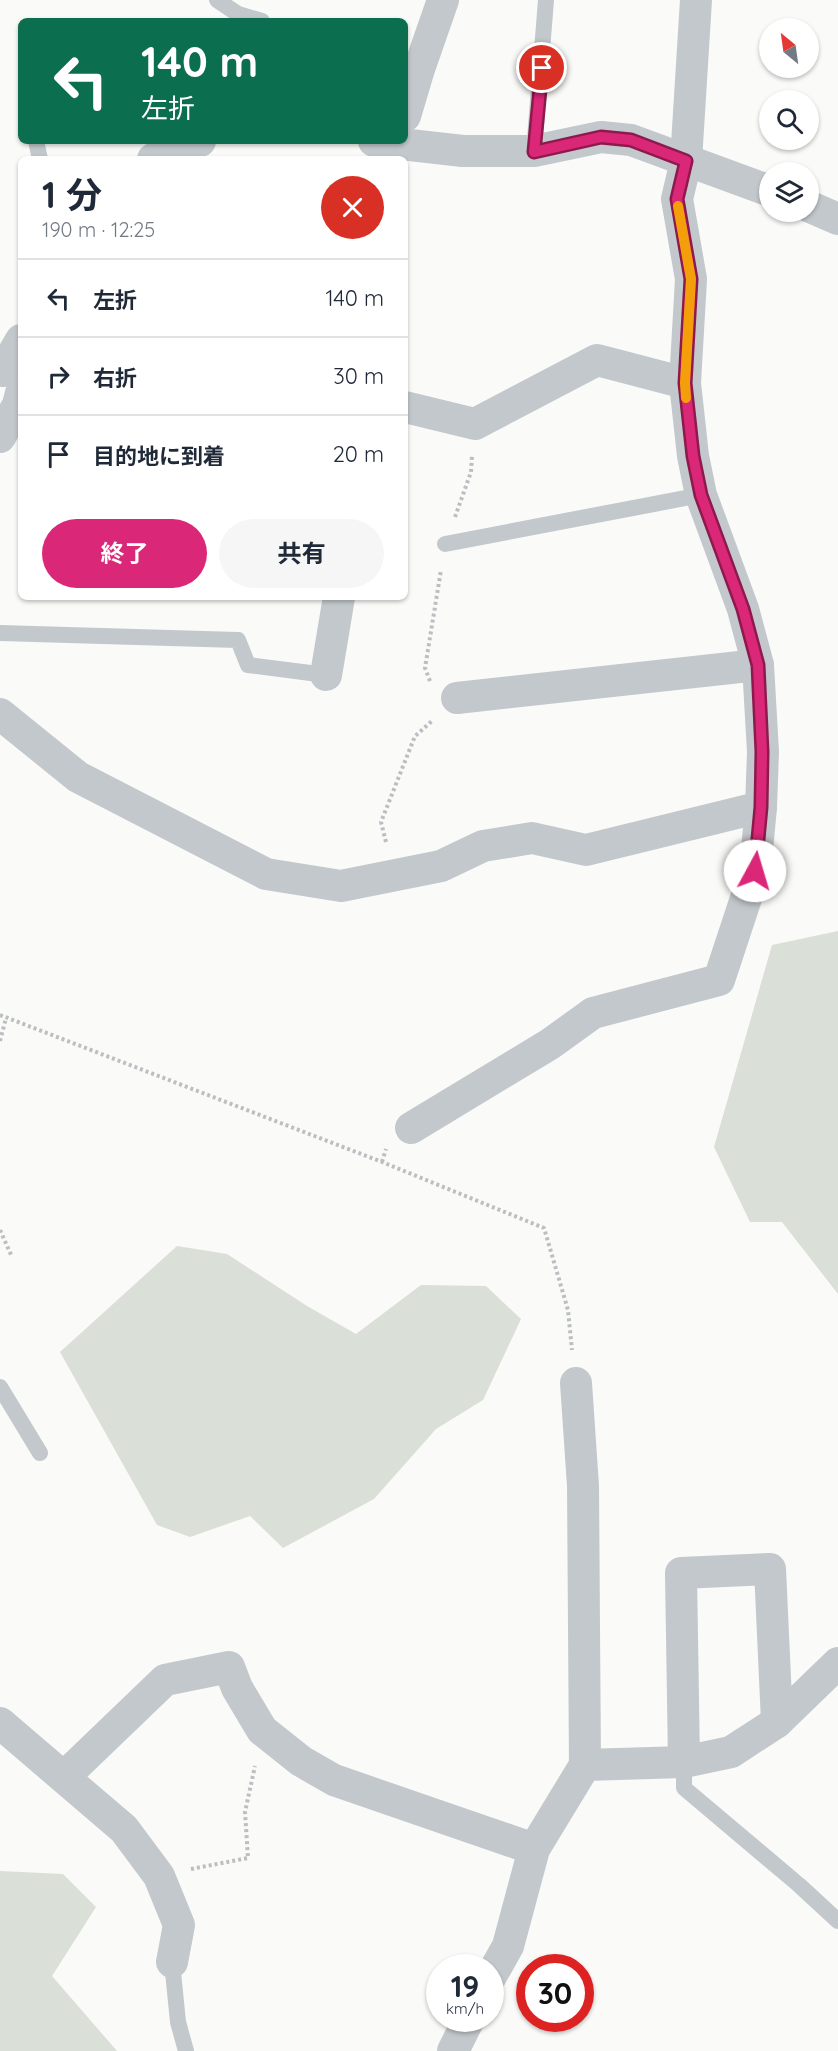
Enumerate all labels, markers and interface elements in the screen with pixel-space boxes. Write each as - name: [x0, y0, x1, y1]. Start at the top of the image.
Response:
- north arrow: [759, 18, 819, 78]
- map controls: [759, 18, 819, 222]
- text: 140 m: [141, 35, 258, 88]
- icon: left: [42, 42, 120, 120]
- pin: [516, 42, 567, 93]
- icon: arrive: [525, 51, 558, 84]
- button: search: [759, 90, 819, 150]
- text: 左折: [141, 91, 195, 125]
- button: layers: [759, 162, 819, 222]
- text: 1 分: [42, 172, 102, 217]
- button: close: [321, 176, 384, 239]
- text: 190 m · 12:25: [42, 217, 155, 242]
- icon: left: [42, 282, 75, 315]
- text: 140 m: [325, 284, 384, 312]
- text: 左折: [93, 286, 137, 314]
- icon: right: [42, 360, 75, 393]
- text: 30 m: [333, 362, 384, 390]
- text: 右折: [93, 364, 137, 392]
- icon: arrive: [42, 438, 75, 471]
- text: 20 m: [333, 440, 384, 468]
- text: 目的地に到着: [93, 442, 225, 470]
- button: 終了: [42, 519, 207, 588]
- button: 共有: [219, 519, 384, 588]
- position arrow: [723, 839, 787, 903]
- speed limit sign: 30: [516, 1954, 594, 2032]
- text: 19: [451, 1967, 479, 2005]
- text: km/h: [446, 1999, 484, 2018]

